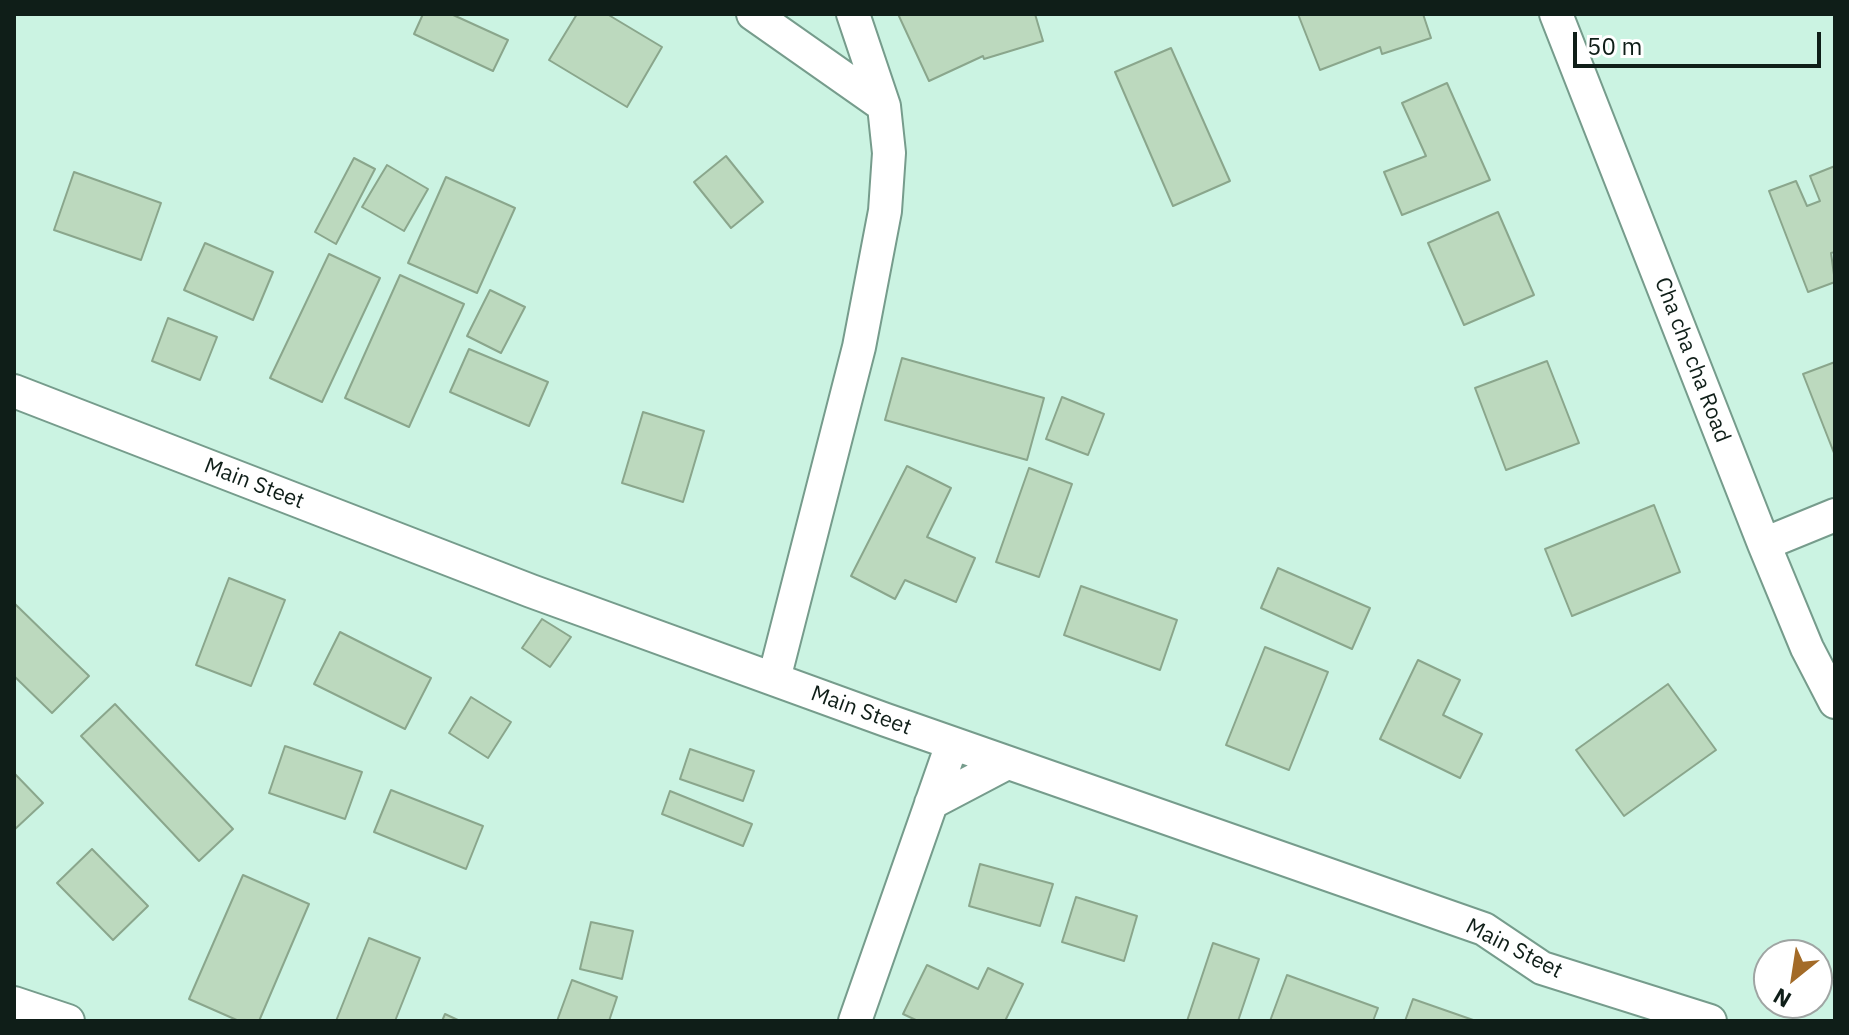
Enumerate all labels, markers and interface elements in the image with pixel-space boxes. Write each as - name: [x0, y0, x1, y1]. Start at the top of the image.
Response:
- scale bar: [1577, 16, 1825, 66]
- text: 50 m: [1587, 30, 1642, 62]
- street label: Cha cha cha Road: [1648, 274, 1736, 446]
- street label: Main Steet: [200, 453, 308, 515]
- street label: Main Steet: [807, 681, 915, 741]
- street label: Main Steet: [1461, 913, 1567, 985]
- north arrow: [1753, 939, 1833, 1019]
- text: N: [1768, 982, 1796, 1015]

